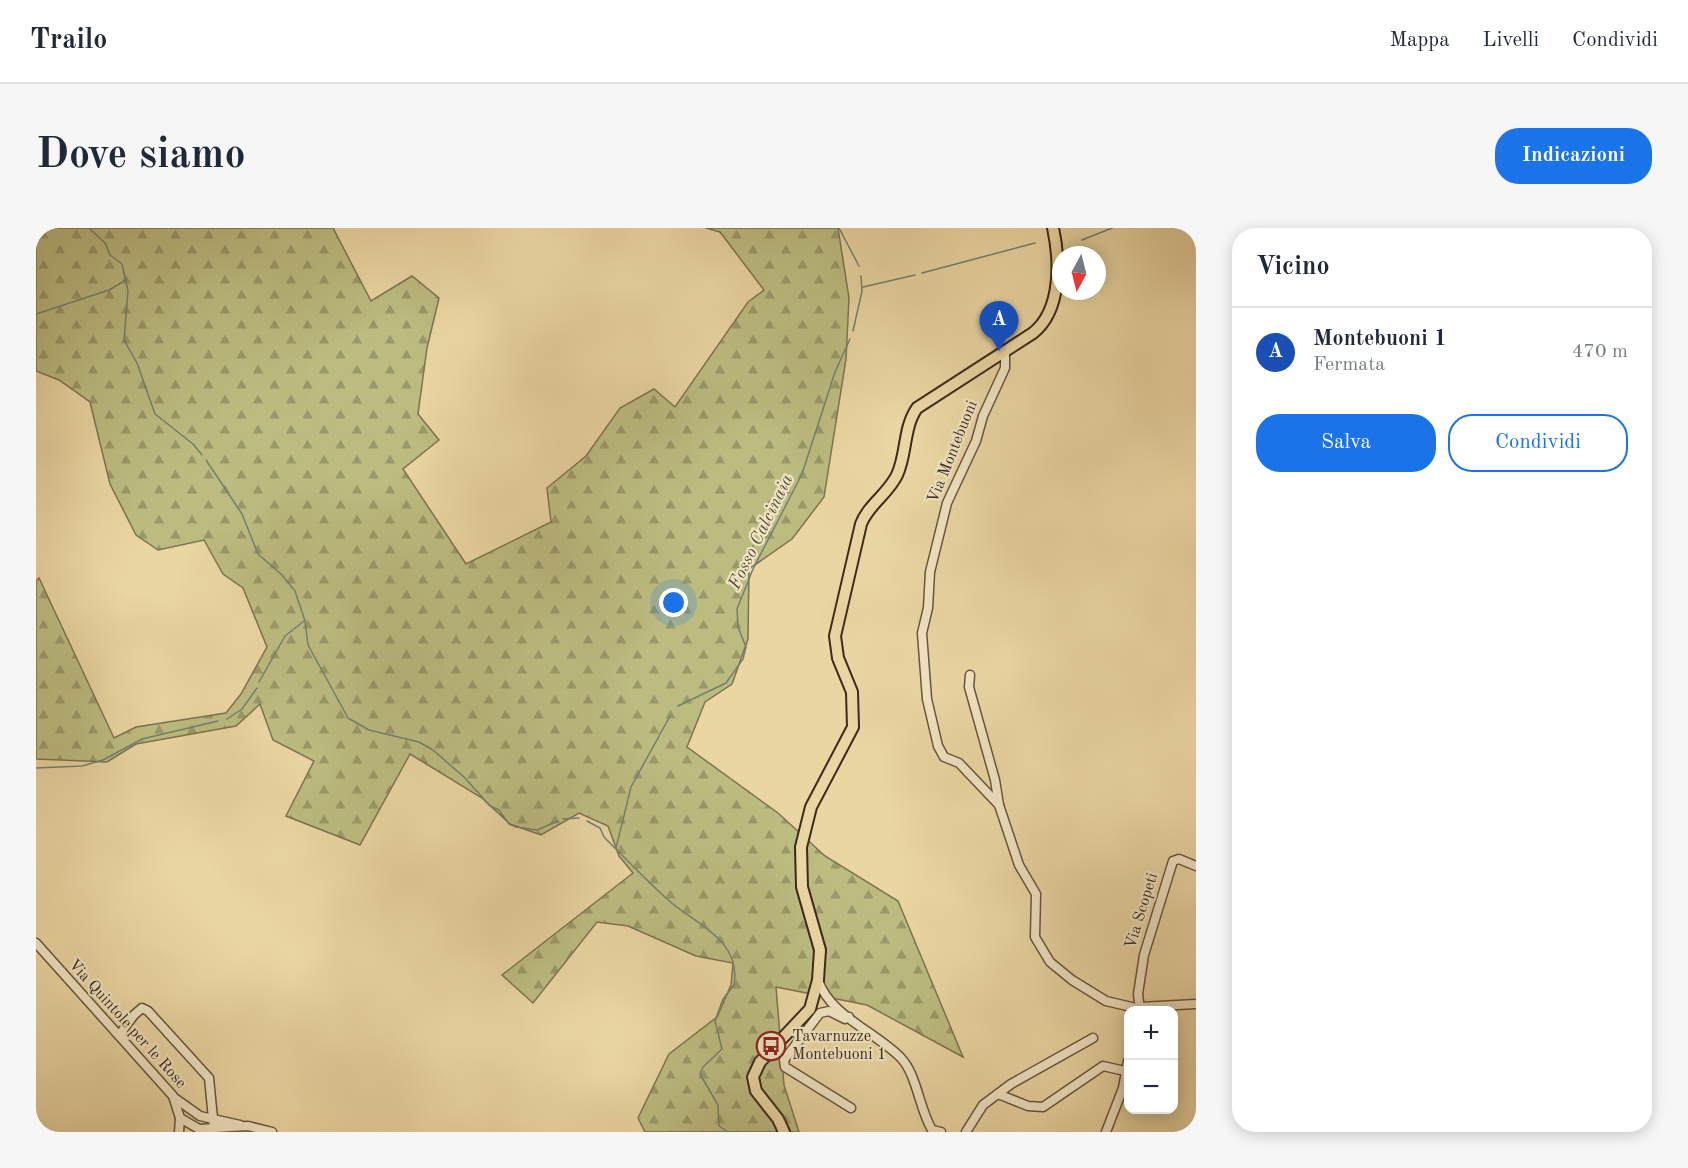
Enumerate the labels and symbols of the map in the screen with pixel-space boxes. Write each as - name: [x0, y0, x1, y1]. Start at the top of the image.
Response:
- north arrow: [1052, 246, 1106, 300]
- pin: A: [980, 302, 1018, 351]
- street label: Via Montebuoni: [925, 399, 981, 505]
- water label: Fosso Calcinaia: [725, 471, 797, 593]
- your location: [659, 588, 688, 617]
- street label: Via Scopeti: [1123, 871, 1161, 951]
- street label: Via Quintole per le Rose: [65, 956, 189, 1092]
- place label: Tavarnuzze Montebuoni 1: [792, 1029, 886, 1063]
- bus stop icon: Tavarnuzze Montebuoni 1: [755, 1030, 787, 1062]

